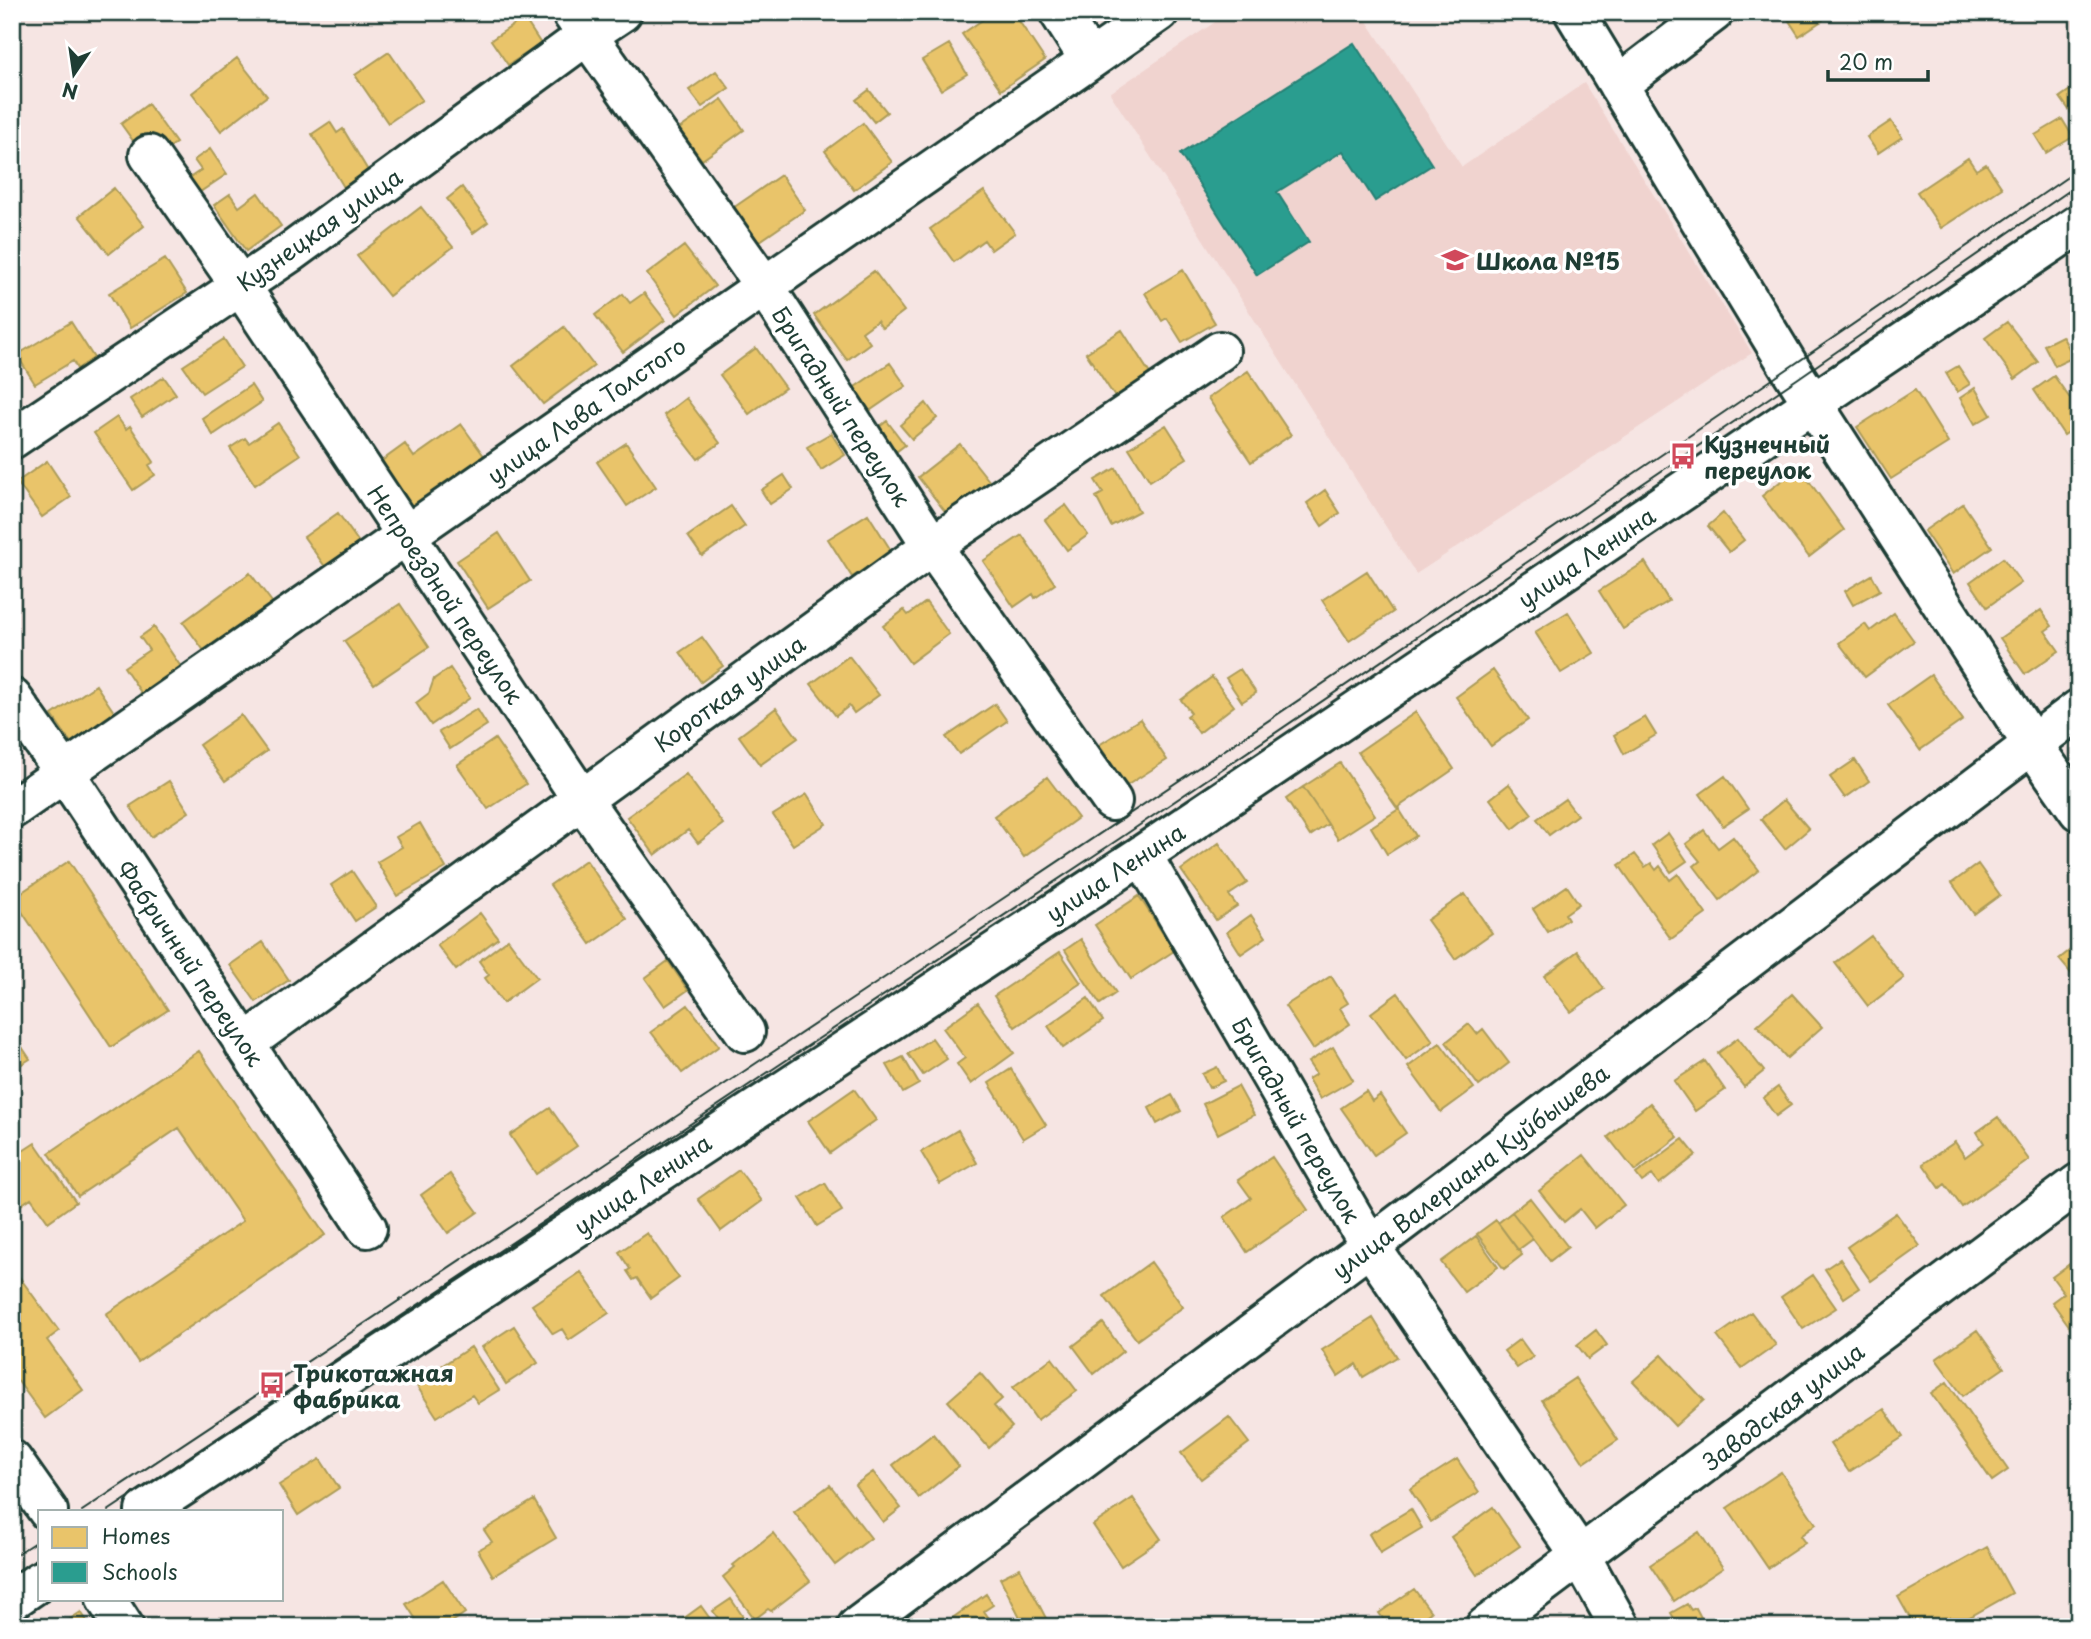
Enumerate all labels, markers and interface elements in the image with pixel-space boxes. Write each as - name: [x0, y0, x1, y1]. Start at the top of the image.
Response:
- north arrow: [38, 38, 108, 108]
- scale bar: [1828, 38, 1928, 82]
- text: 20 m: [1839, 45, 1893, 77]
- text: N: [59, 76, 80, 107]
- street label: Кузнецкая улица: [229, 158, 409, 299]
- place label: Школа №15: [1476, 243, 1620, 278]
- school or university icon: Школа №15: [1440, 245, 1470, 275]
- street label: Бригадный переулок: [764, 299, 920, 513]
- street label: улица Льва Толстого: [479, 328, 693, 492]
- place label: Кузнечный переулок: [1704, 426, 1830, 487]
- bus stop icon: Кузнечный переулок: [1668, 441, 1698, 471]
- street label: Непроездной переулок: [359, 477, 533, 711]
- street label: улица Ленина: [1510, 498, 1662, 616]
- street label: Короткая улица: [646, 626, 813, 760]
- street label: улица Ленина: [1039, 814, 1192, 930]
- street label: Фабричный переулок: [109, 853, 273, 1073]
- street label: Бригадный переулок: [1224, 1011, 1370, 1230]
- street label: улица Валериана Куйбышева: [1324, 1055, 1616, 1287]
- street label: улица Ленина: [566, 1125, 718, 1243]
- street label: Заводская улица: [1695, 1333, 1872, 1479]
- place label: Трикотажная фабрика: [293, 1355, 454, 1416]
- bus stop icon: Трикотажная фабрика: [257, 1370, 287, 1400]
- legend: [38, 1510, 284, 1600]
- text: Homes: [102, 1519, 170, 1551]
- text: Schools: [102, 1555, 178, 1587]

